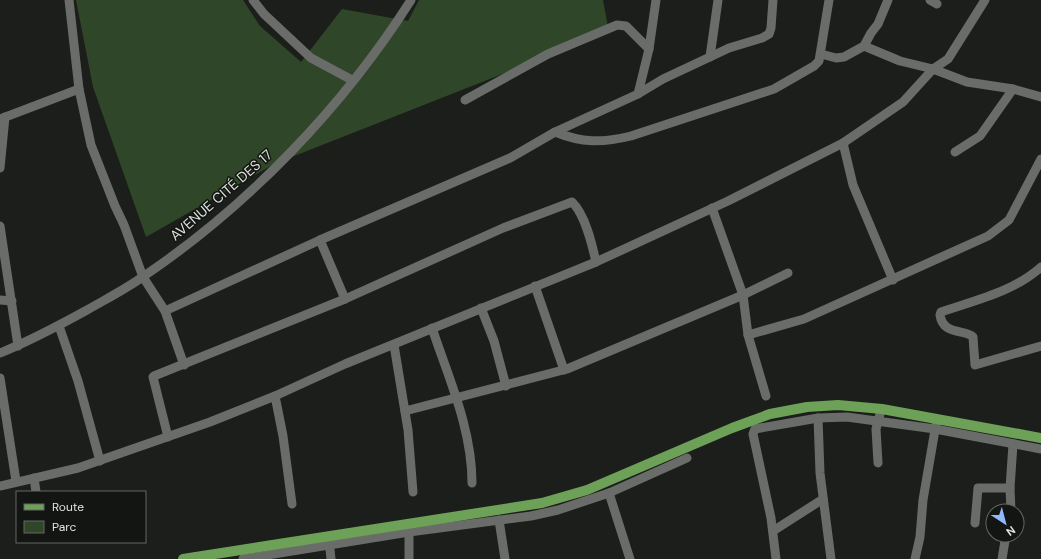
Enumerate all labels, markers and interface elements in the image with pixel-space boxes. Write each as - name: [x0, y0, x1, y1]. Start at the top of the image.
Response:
- street label: AVENUE CITÉ DES 17: [166, 146, 276, 244]
- legend: [16, 491, 146, 543]
- text: Route: [52, 499, 84, 515]
- north arrow: [985, 503, 1025, 543]
- text: Parc: [52, 519, 76, 535]
- text: N: [1004, 523, 1018, 539]

